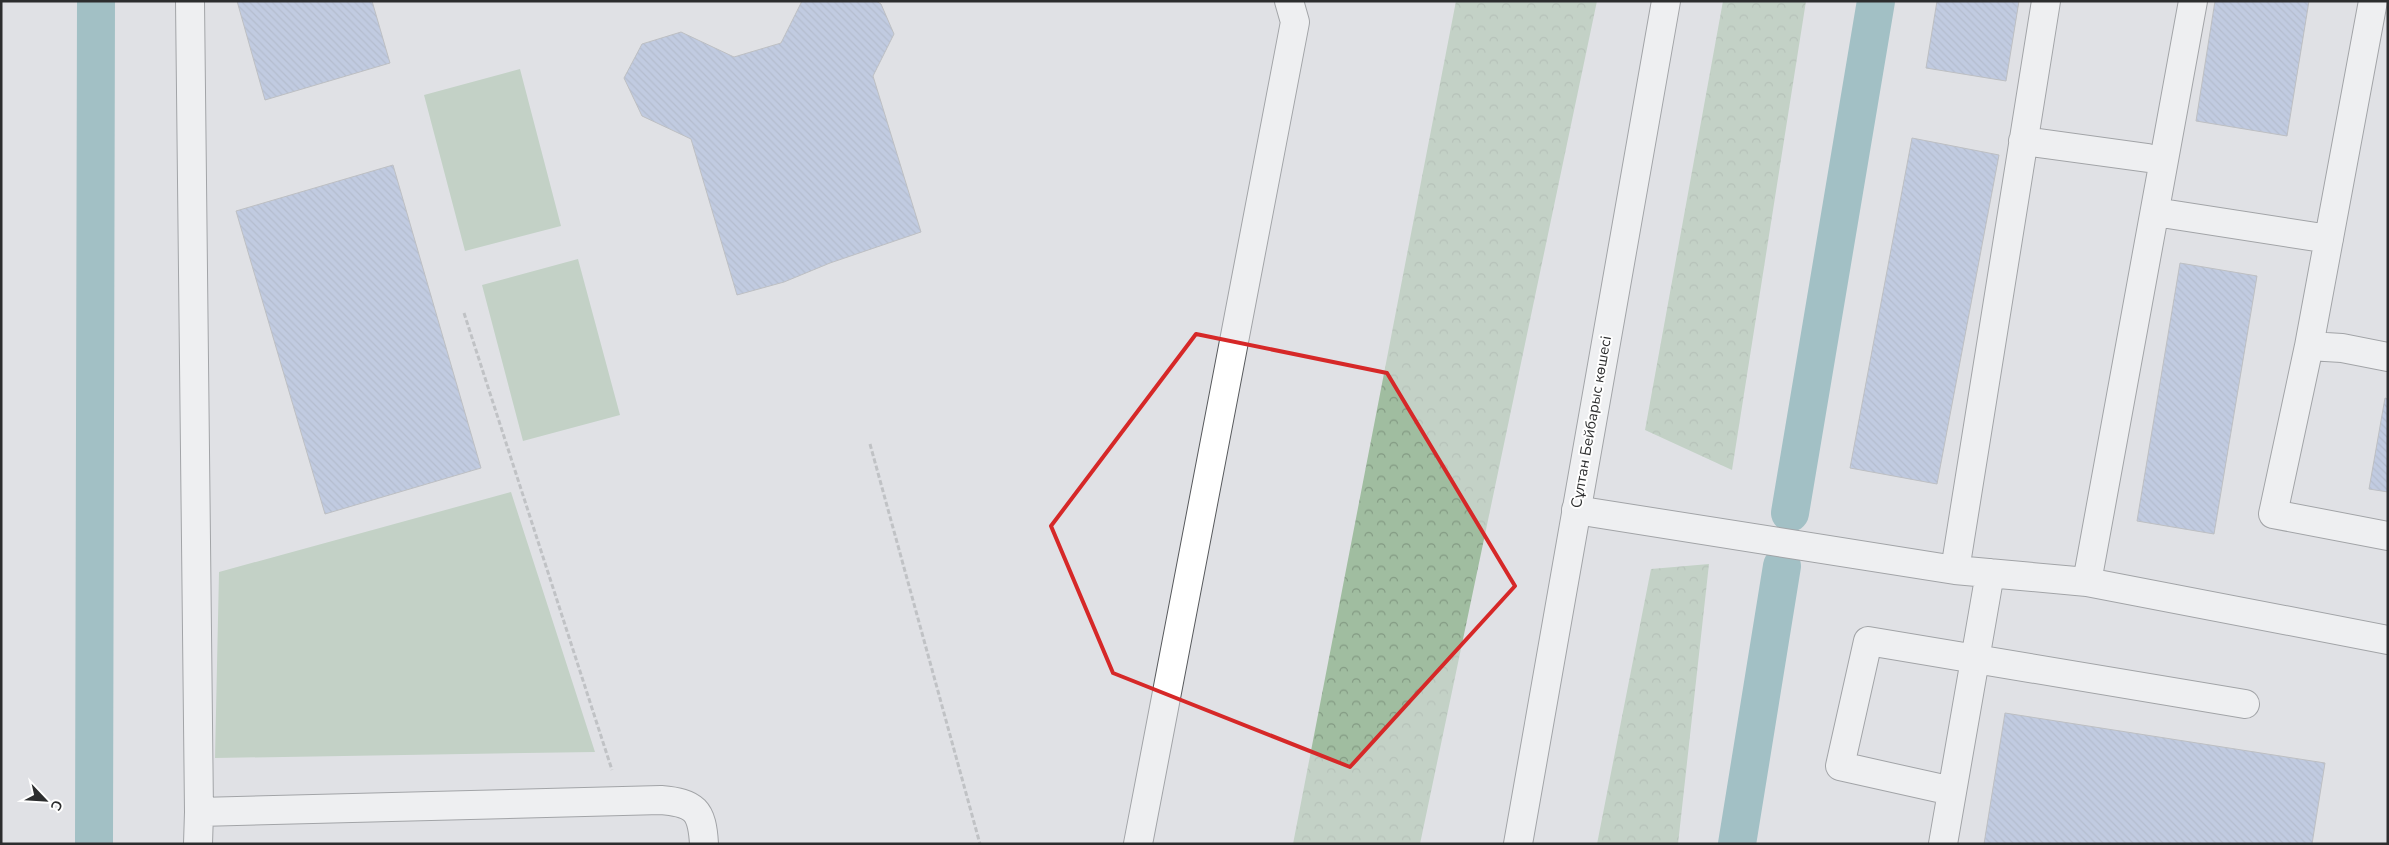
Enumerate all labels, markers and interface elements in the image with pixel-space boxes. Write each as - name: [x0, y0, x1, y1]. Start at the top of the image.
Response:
- street label: Сұлтан Бейбарыс көшесі: [1566, 334, 1616, 510]
- north arrow: [20, 775, 70, 825]
- text: С: [46, 797, 67, 814]

